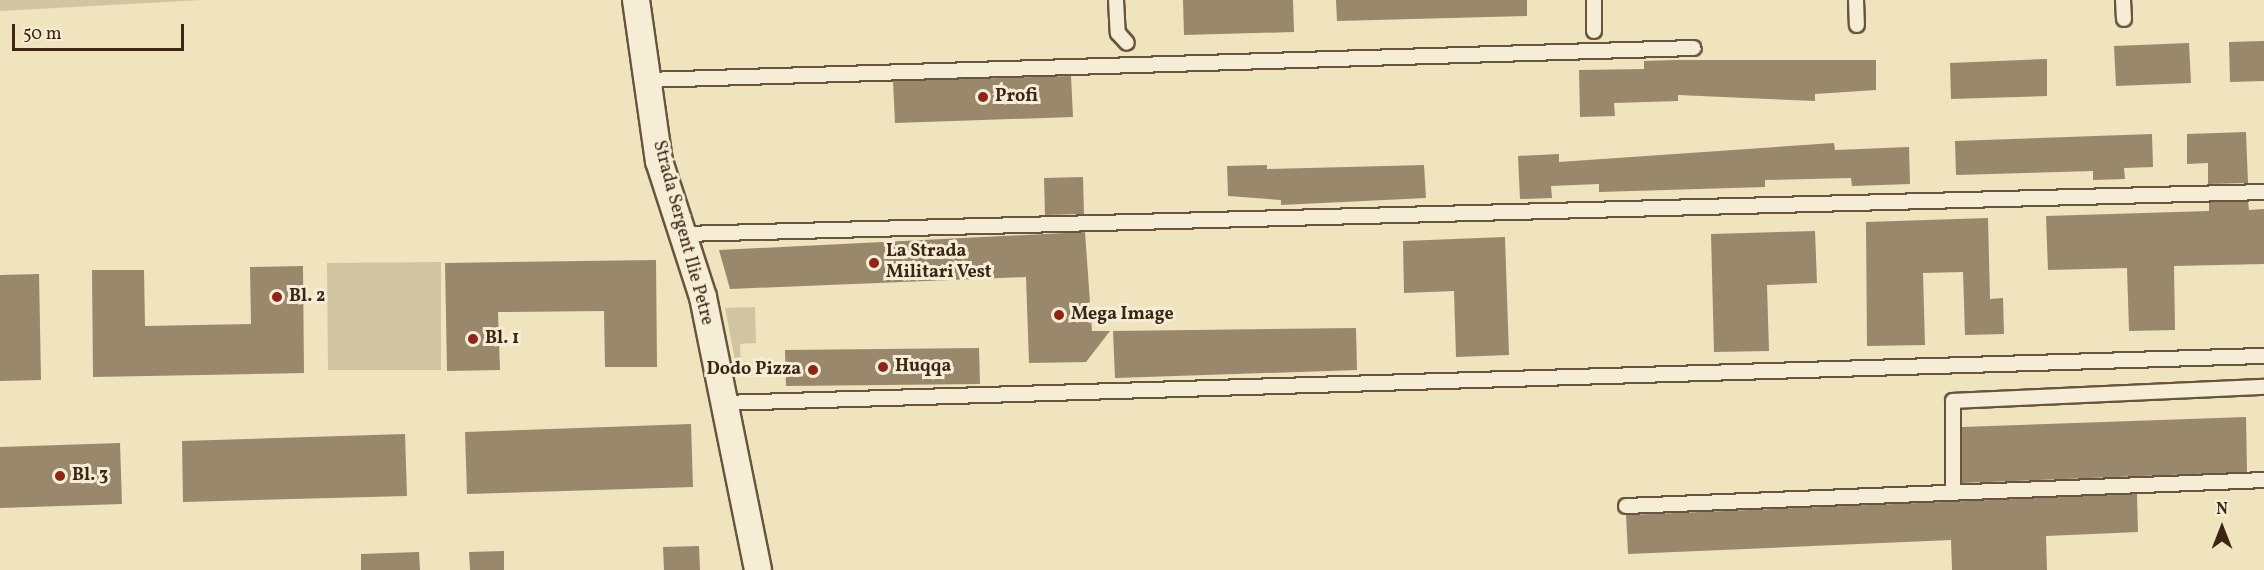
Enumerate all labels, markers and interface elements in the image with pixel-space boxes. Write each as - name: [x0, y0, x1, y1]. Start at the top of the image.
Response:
- scale bar: [15, 12, 188, 50]
- text: 50 m: [23, 22, 62, 47]
- place label: Profi: [995, 86, 1038, 108]
- marker: Profi: [976, 90, 990, 104]
- street label: Strada Sergent Ilie Petre: [647, 138, 717, 328]
- place label: La Strada Militari Vest: [886, 242, 992, 284]
- marker: La Strada Militari Vest: [867, 256, 881, 270]
- place label: Bl. 2: [289, 286, 325, 308]
- marker: Bl. 2: [270, 290, 284, 304]
- place label: Mega Image: [1071, 304, 1174, 326]
- marker: Mega Image: [1052, 308, 1066, 322]
- place label: Bl. 1: [485, 328, 519, 350]
- marker: Bl. 1: [466, 332, 480, 346]
- place label: Huqqa: [895, 356, 951, 378]
- place label: Dodo Pizza: [707, 359, 801, 381]
- marker: Huqqa: [876, 360, 890, 374]
- marker: Dodo Pizza: [806, 363, 820, 377]
- place label: Bl. 3: [72, 465, 108, 487]
- marker: Bl. 3: [53, 469, 67, 483]
- north arrow: [2192, 498, 2252, 558]
- text: N: [2216, 499, 2228, 521]

